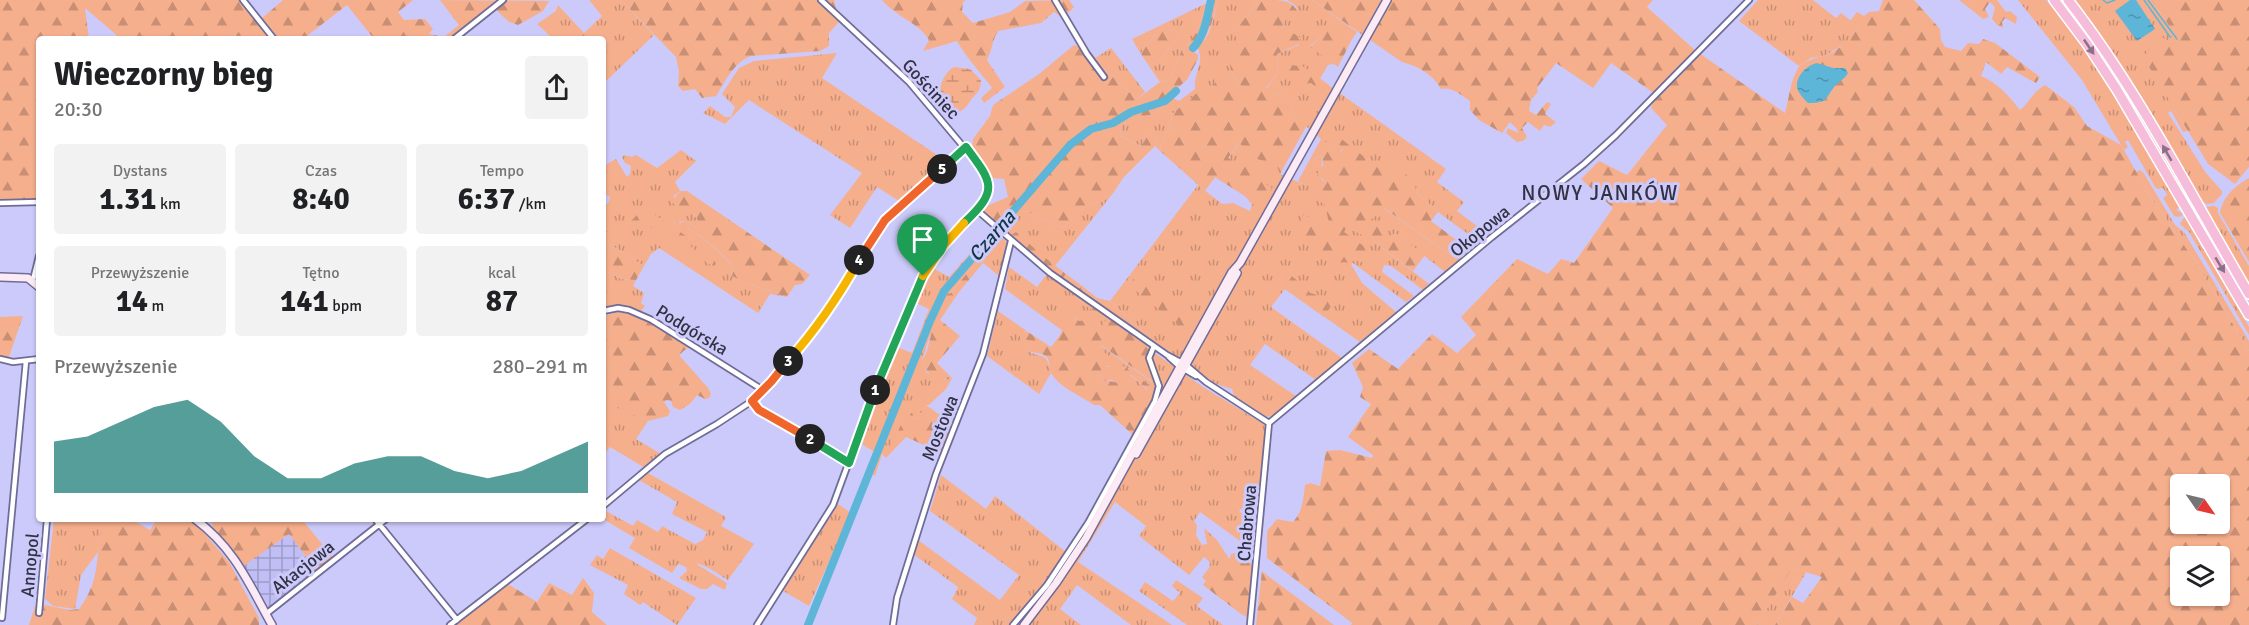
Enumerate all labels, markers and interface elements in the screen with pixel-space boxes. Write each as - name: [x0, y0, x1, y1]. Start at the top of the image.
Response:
- one-way arrow: [2083, 39, 2094, 55]
- text: Wieczorny bieg: [54, 54, 273, 95]
- street label: Gościniec: [898, 54, 964, 124]
- button: share: [525, 56, 588, 119]
- text: 20:30: [54, 97, 103, 122]
- one-way arrow: [2162, 144, 2172, 161]
- pin: 5: [927, 154, 957, 184]
- text: 5: [938, 159, 946, 179]
- text: Dystans: [113, 161, 167, 181]
- text: Czas: [305, 161, 337, 181]
- text: Tempo: [480, 161, 524, 181]
- district label: NOWY JANKÓW: [1521, 180, 1679, 206]
- text: 1.31: [99, 181, 156, 218]
- text: 8:40: [292, 181, 350, 218]
- text: 6:37: [458, 181, 515, 218]
- text: km: [156, 194, 181, 214]
- text: /km: [515, 194, 546, 214]
- street label: Okopowa: [1446, 200, 1514, 262]
- water label: Czarna: [963, 205, 1022, 267]
- pin: [897, 214, 948, 276]
- icon: arrive: [906, 223, 939, 256]
- pin: 4: [844, 245, 874, 275]
- text: 4: [855, 250, 863, 270]
- one-way arrow: [2214, 257, 2224, 274]
- text: Przewyższenie: [91, 263, 189, 283]
- text: Tętno: [302, 263, 340, 283]
- text: kcal: [488, 263, 516, 283]
- text: 14: [116, 283, 148, 320]
- text: 141: [280, 283, 329, 320]
- text: 87: [486, 283, 518, 320]
- text: m: [148, 296, 164, 316]
- text: bpm: [329, 296, 362, 316]
- street label: Podgórska: [652, 300, 732, 360]
- pin: 3: [773, 346, 803, 376]
- text: 3: [784, 351, 792, 371]
- text: Przewyższenie: [54, 354, 177, 379]
- text: 280–291 m: [492, 354, 588, 379]
- pin: 1: [860, 375, 890, 405]
- text: 1: [871, 380, 879, 400]
- street label: Mostowa: [917, 392, 963, 464]
- pin: 2: [795, 424, 825, 454]
- text: 2: [806, 429, 814, 449]
- north arrow: [2170, 474, 2230, 534]
- map controls: [2170, 474, 2230, 606]
- street label: Chabrowa: [1233, 484, 1261, 562]
- street label: Annopol: [16, 532, 44, 598]
- street label: Akacjowa: [267, 536, 339, 598]
- button: layers: [2170, 546, 2230, 606]

